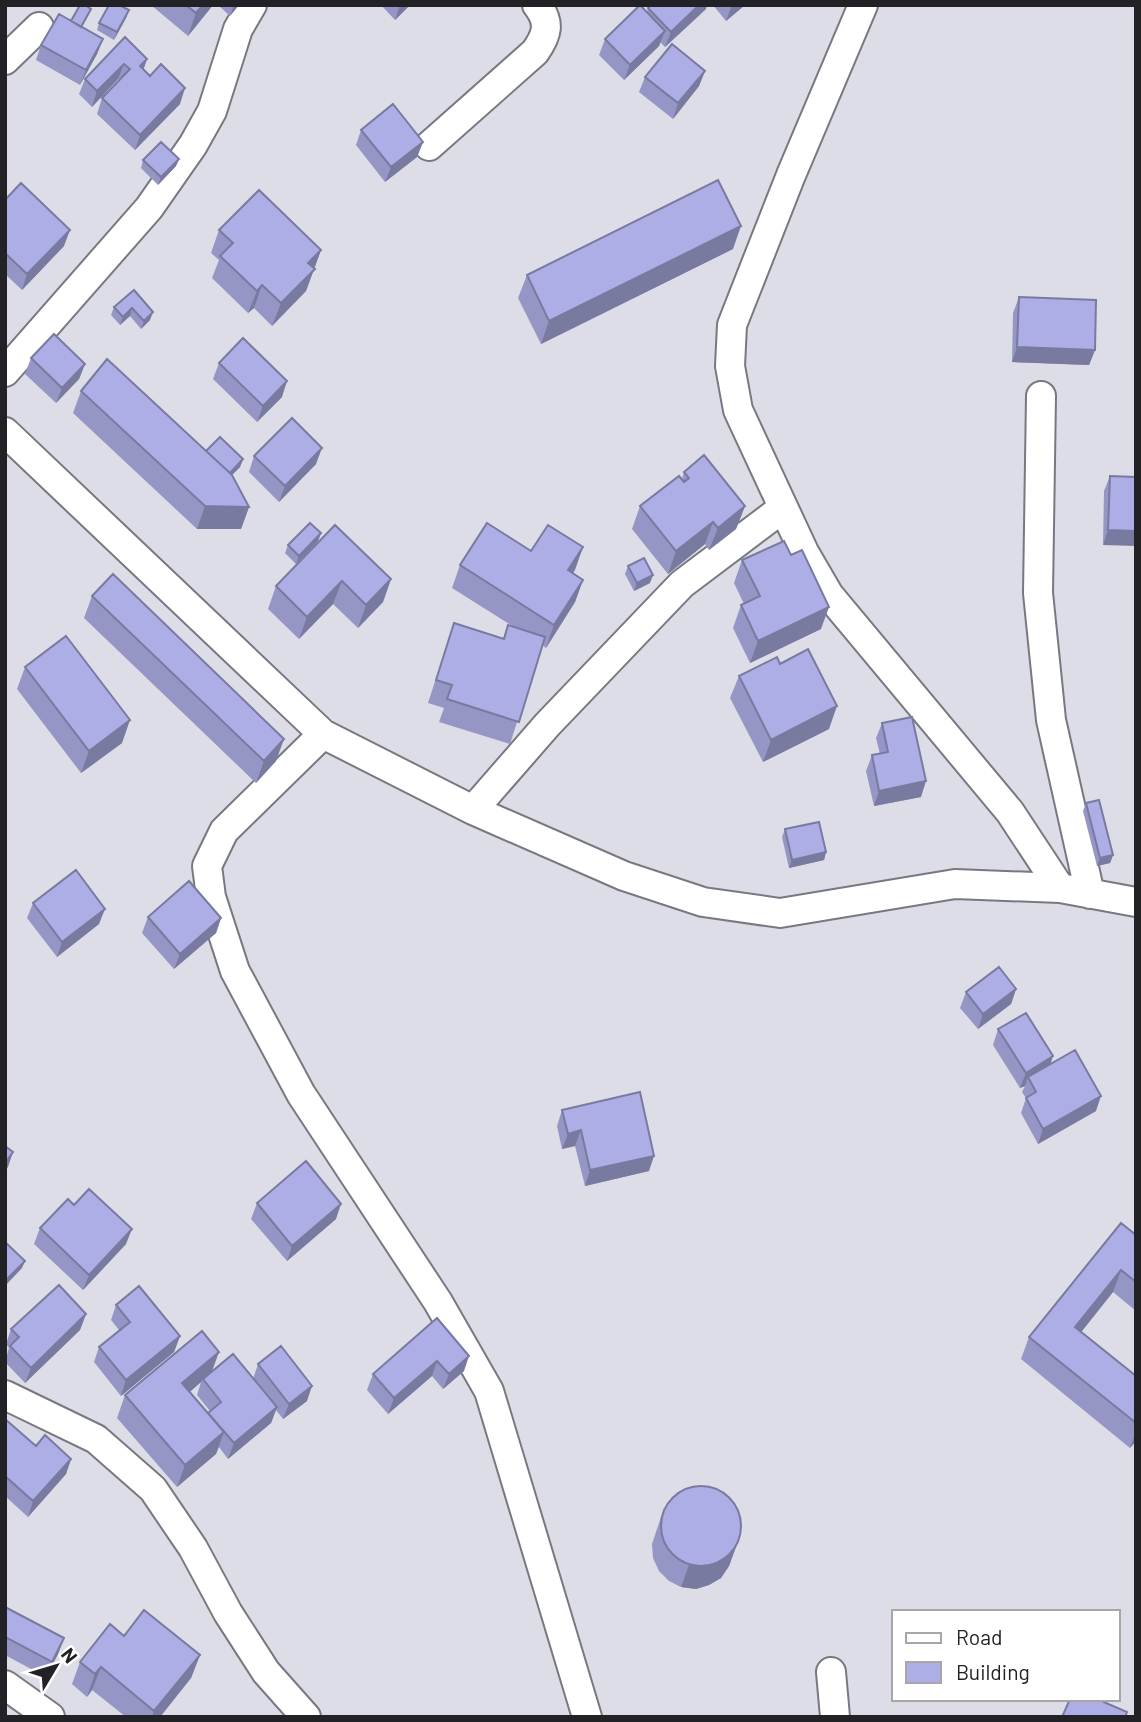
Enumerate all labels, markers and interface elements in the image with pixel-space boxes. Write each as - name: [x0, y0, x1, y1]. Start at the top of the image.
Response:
- legend: [892, 1610, 1120, 1701]
- text: Road: [956, 1624, 1002, 1649]
- north arrow: [21, 1631, 91, 1701]
- text: N: [57, 1643, 83, 1667]
- text: Building: [956, 1659, 1030, 1684]

